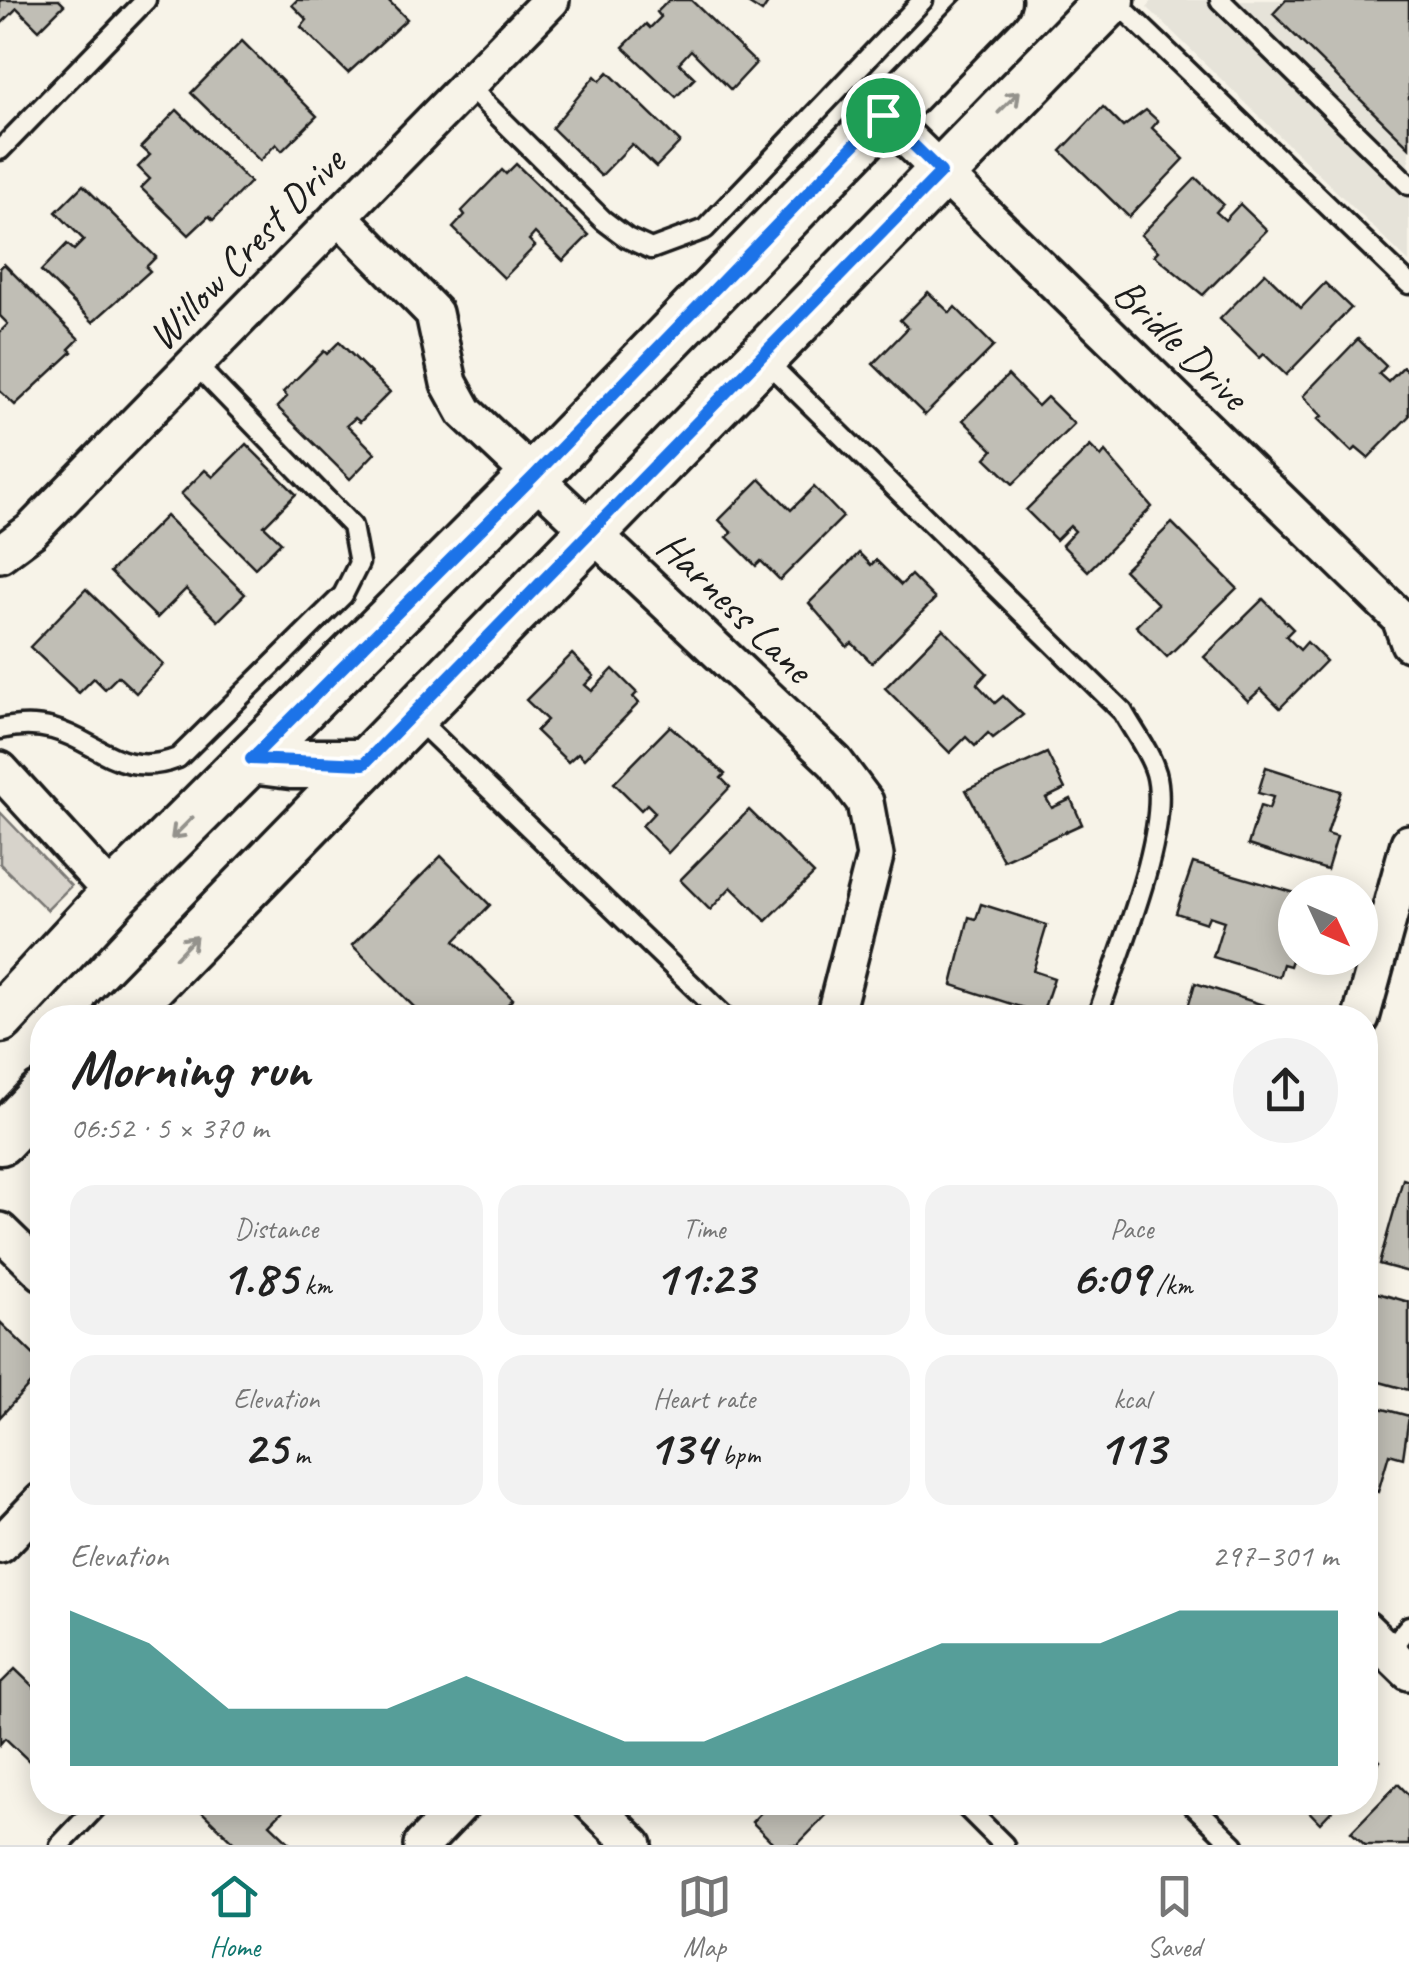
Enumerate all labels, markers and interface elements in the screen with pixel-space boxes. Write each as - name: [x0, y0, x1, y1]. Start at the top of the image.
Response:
- pin: [841, 73, 926, 158]
- icon: arrive: [856, 88, 911, 143]
- one-way arrow: [997, 90, 1021, 114]
- street label: Willow Crest Drive: [136, 135, 358, 362]
- street label: Bridle Drive: [1102, 267, 1262, 424]
- street label: Harness Lane: [646, 520, 826, 697]
- one-way arrow: [170, 815, 194, 839]
- north arrow: [1278, 875, 1378, 975]
- map controls: [1278, 875, 1378, 975]
- one-way arrow: [174, 936, 198, 960]
- text: Morning run: [70, 1034, 310, 1104]
- button: share: [1233, 1038, 1338, 1143]
- text: 06:52 · 5 × 370 m: [70, 1107, 268, 1148]
- text: Distance: [235, 1211, 318, 1246]
- text: Time: [683, 1211, 725, 1246]
- text: Pace: [1110, 1211, 1153, 1246]
- text: 1.85: [221, 1246, 298, 1309]
- text: 11:23: [654, 1246, 754, 1309]
- text: 6:09: [1071, 1246, 1149, 1309]
- text: km: [298, 1267, 332, 1302]
- text: /km: [1149, 1267, 1192, 1302]
- text: Elevation: [233, 1381, 319, 1416]
- text: Heart rate: [653, 1381, 755, 1416]
- text: kcal: [1113, 1381, 1150, 1416]
- text: 25: [243, 1416, 287, 1479]
- text: 134: [648, 1416, 715, 1479]
- text: 113: [1098, 1416, 1165, 1479]
- text: m: [287, 1437, 310, 1472]
- text: bpm: [715, 1437, 760, 1472]
- text: Elevation: [70, 1535, 168, 1576]
- text: 297–301 m: [1212, 1535, 1338, 1576]
- tab: Home: [207, 1869, 262, 1964]
- tab: Map: [677, 1869, 732, 1964]
- tab: Saved: [1147, 1869, 1202, 1964]

